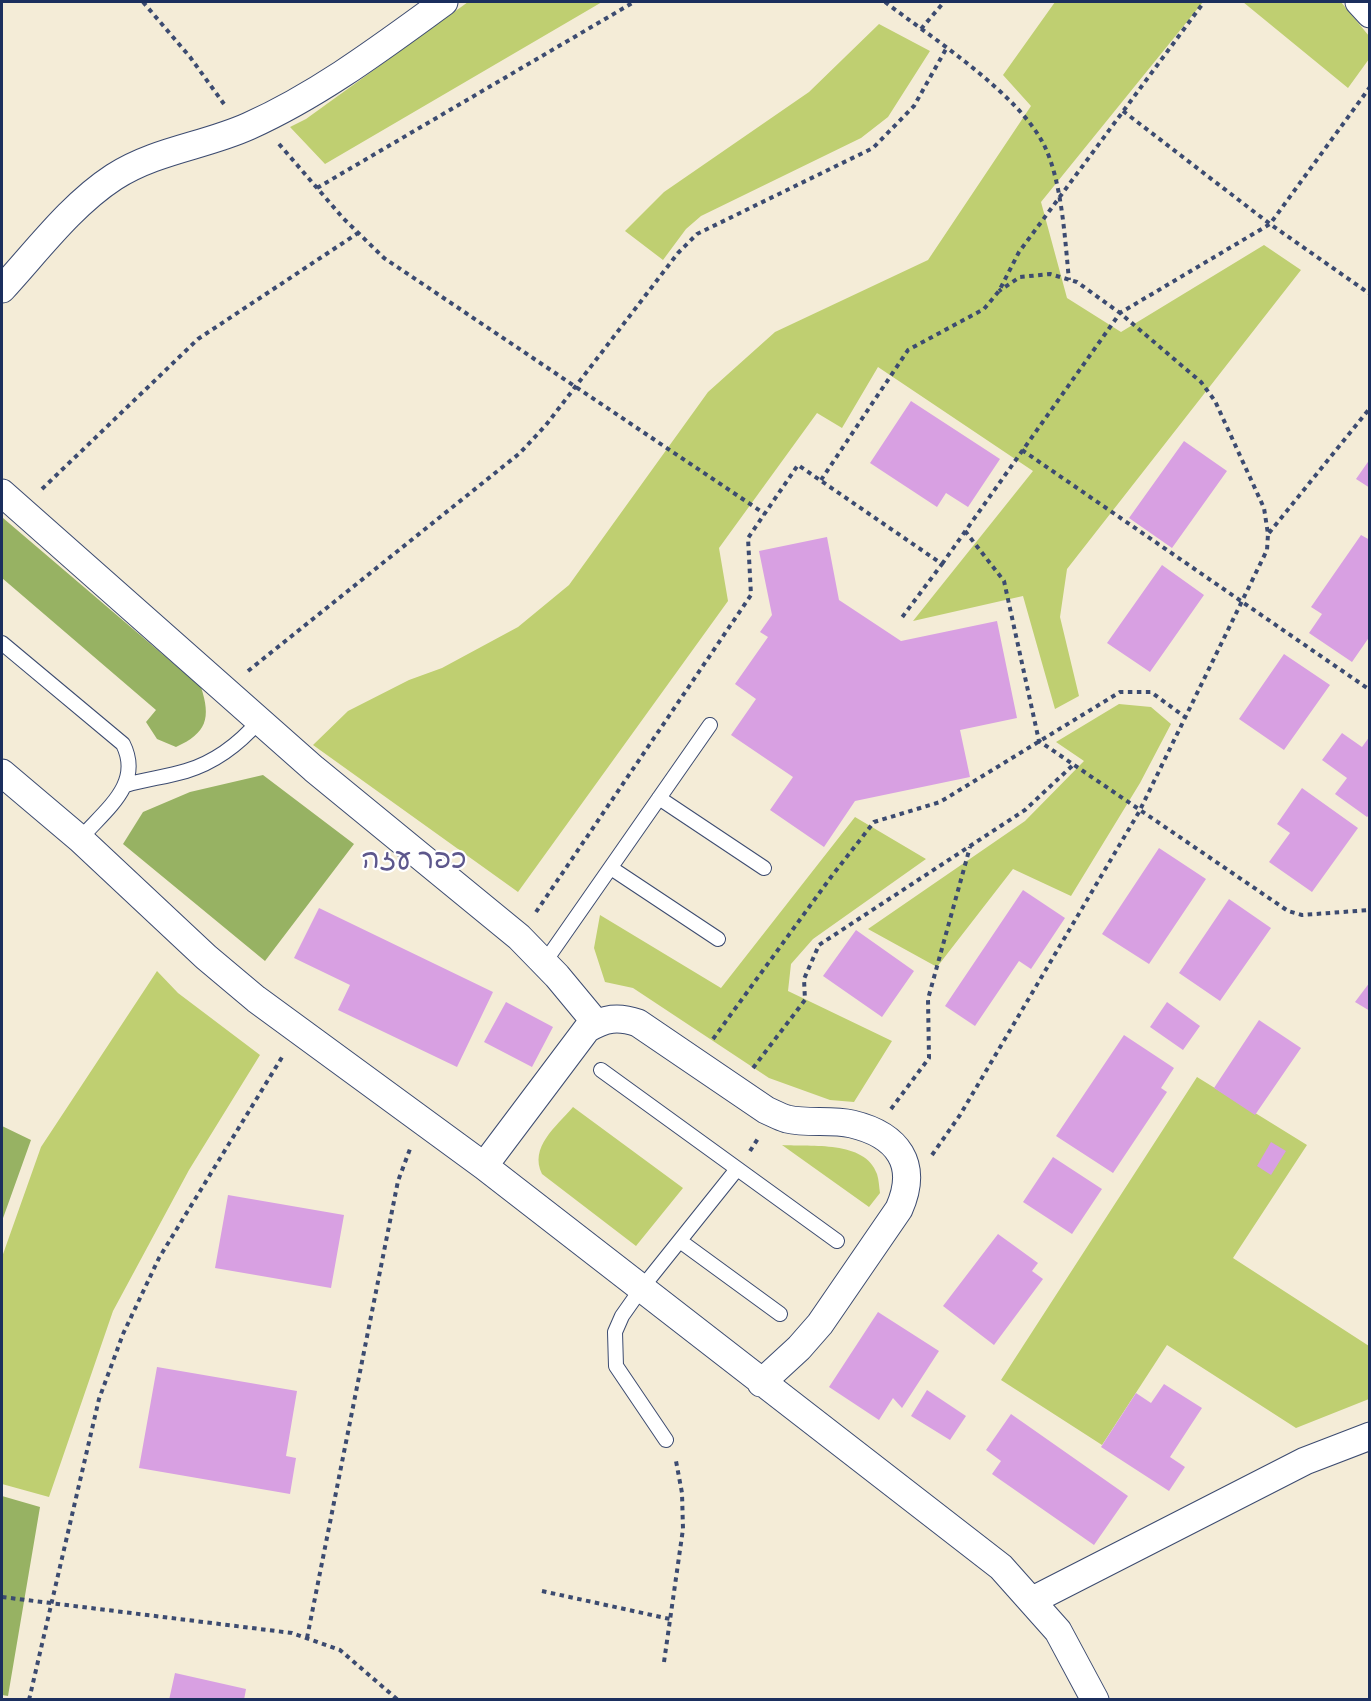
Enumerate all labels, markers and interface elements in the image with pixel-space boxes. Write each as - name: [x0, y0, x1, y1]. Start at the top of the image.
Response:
- district label: כפר עזה: [362, 844, 466, 878]

